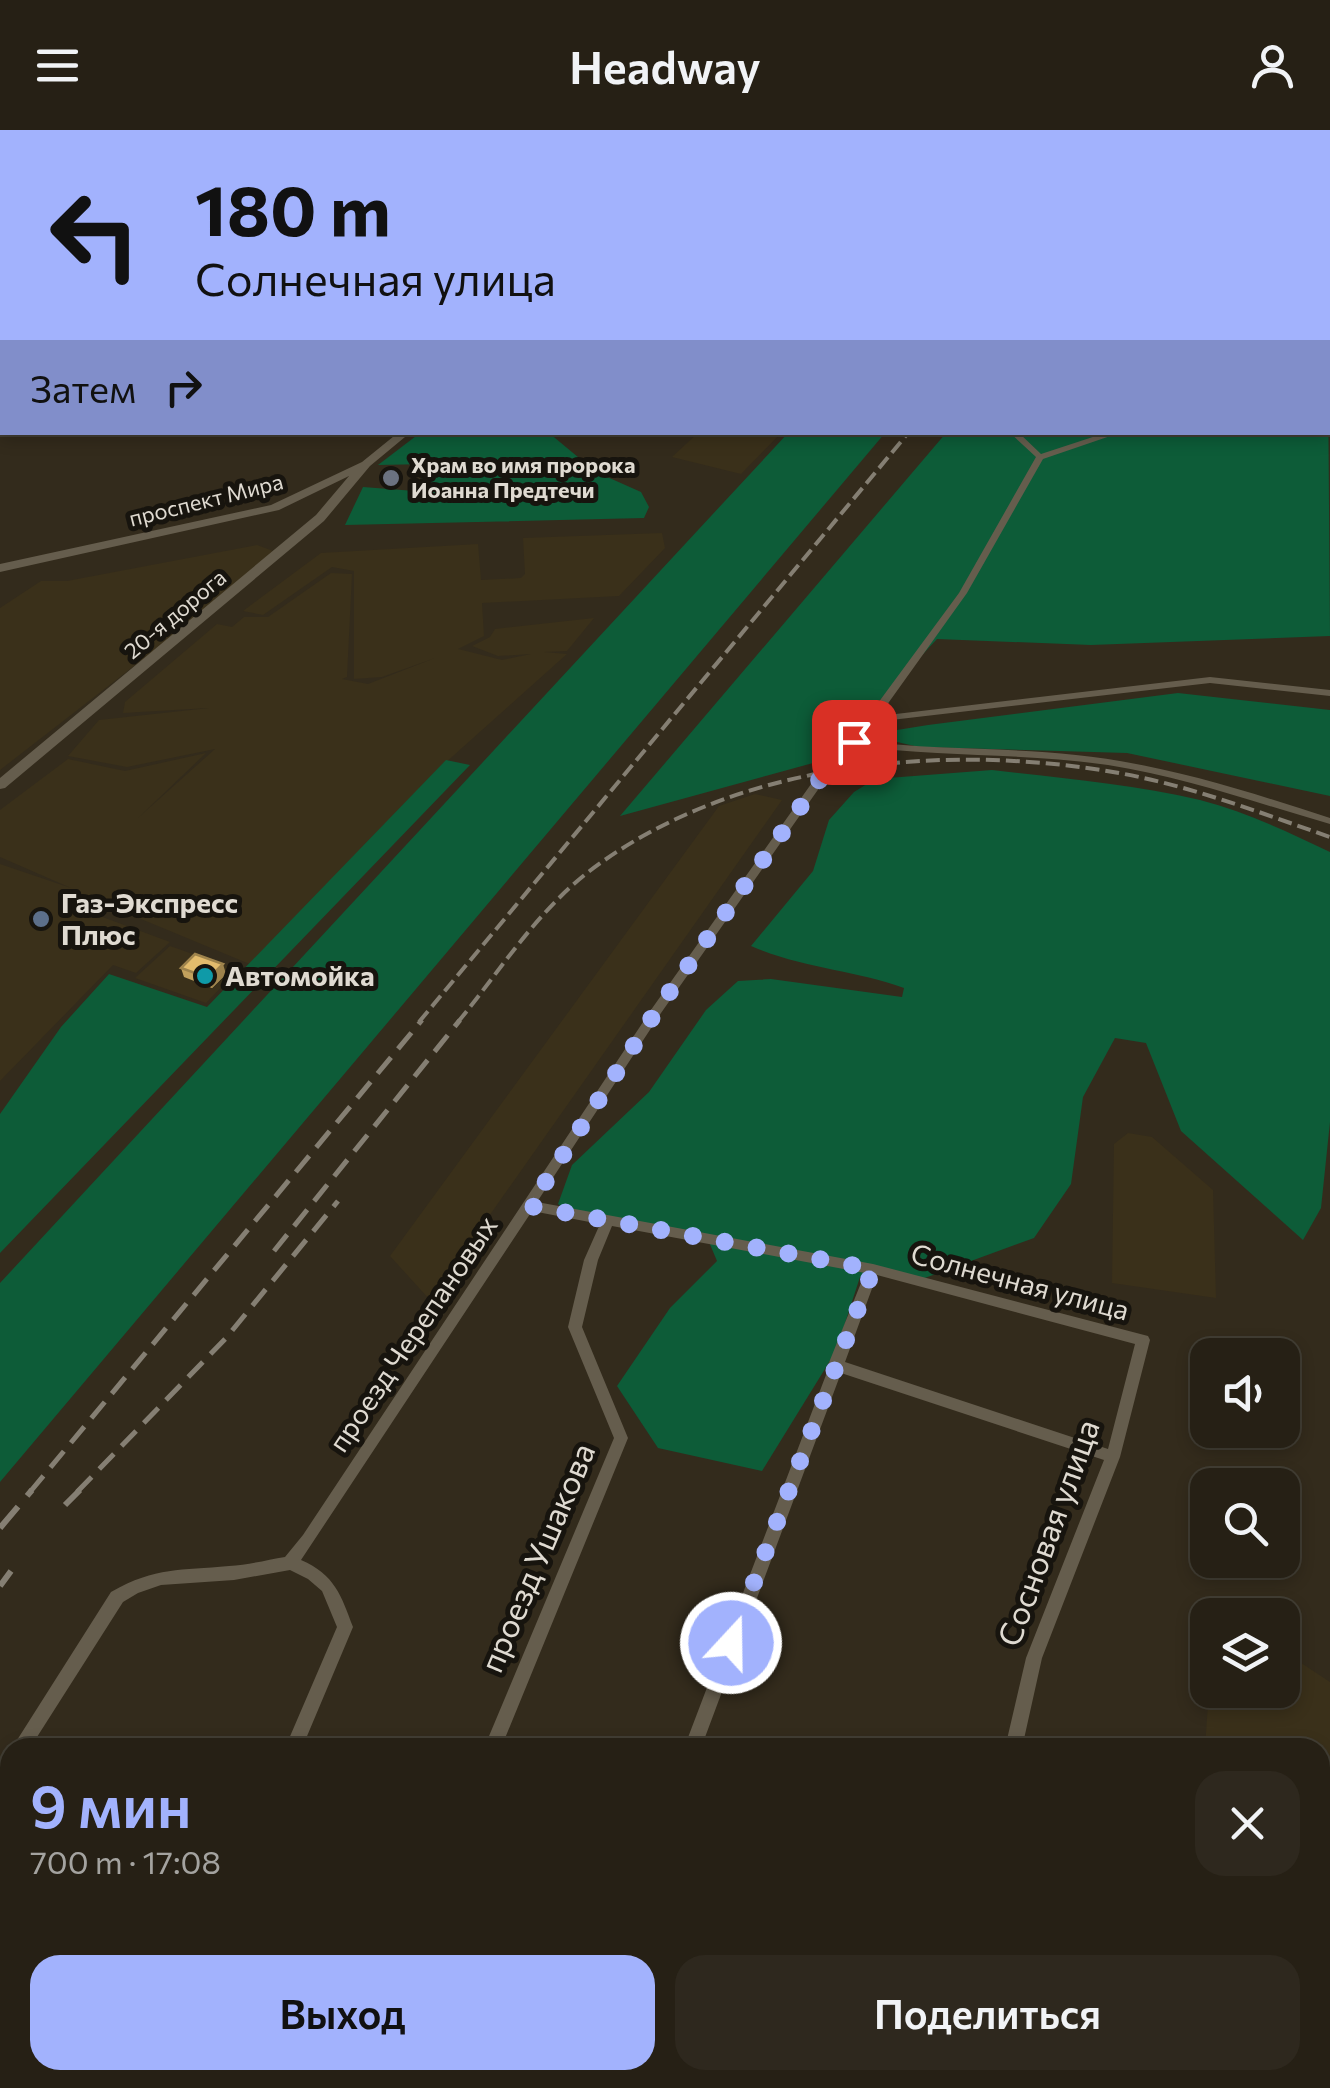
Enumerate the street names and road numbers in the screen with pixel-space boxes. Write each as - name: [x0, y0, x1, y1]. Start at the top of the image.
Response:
- street label: проспект Мира: [126, 467, 286, 532]
- street label: 20-я дорога: [118, 563, 231, 664]
- street label: проезд Черепановых: [321, 1209, 504, 1458]
- street label: Солнечная улица: [907, 1236, 1133, 1327]
- street label: Сосновая улица: [988, 1414, 1107, 1651]
- street label: проезд Ушакова: [470, 1437, 602, 1678]

